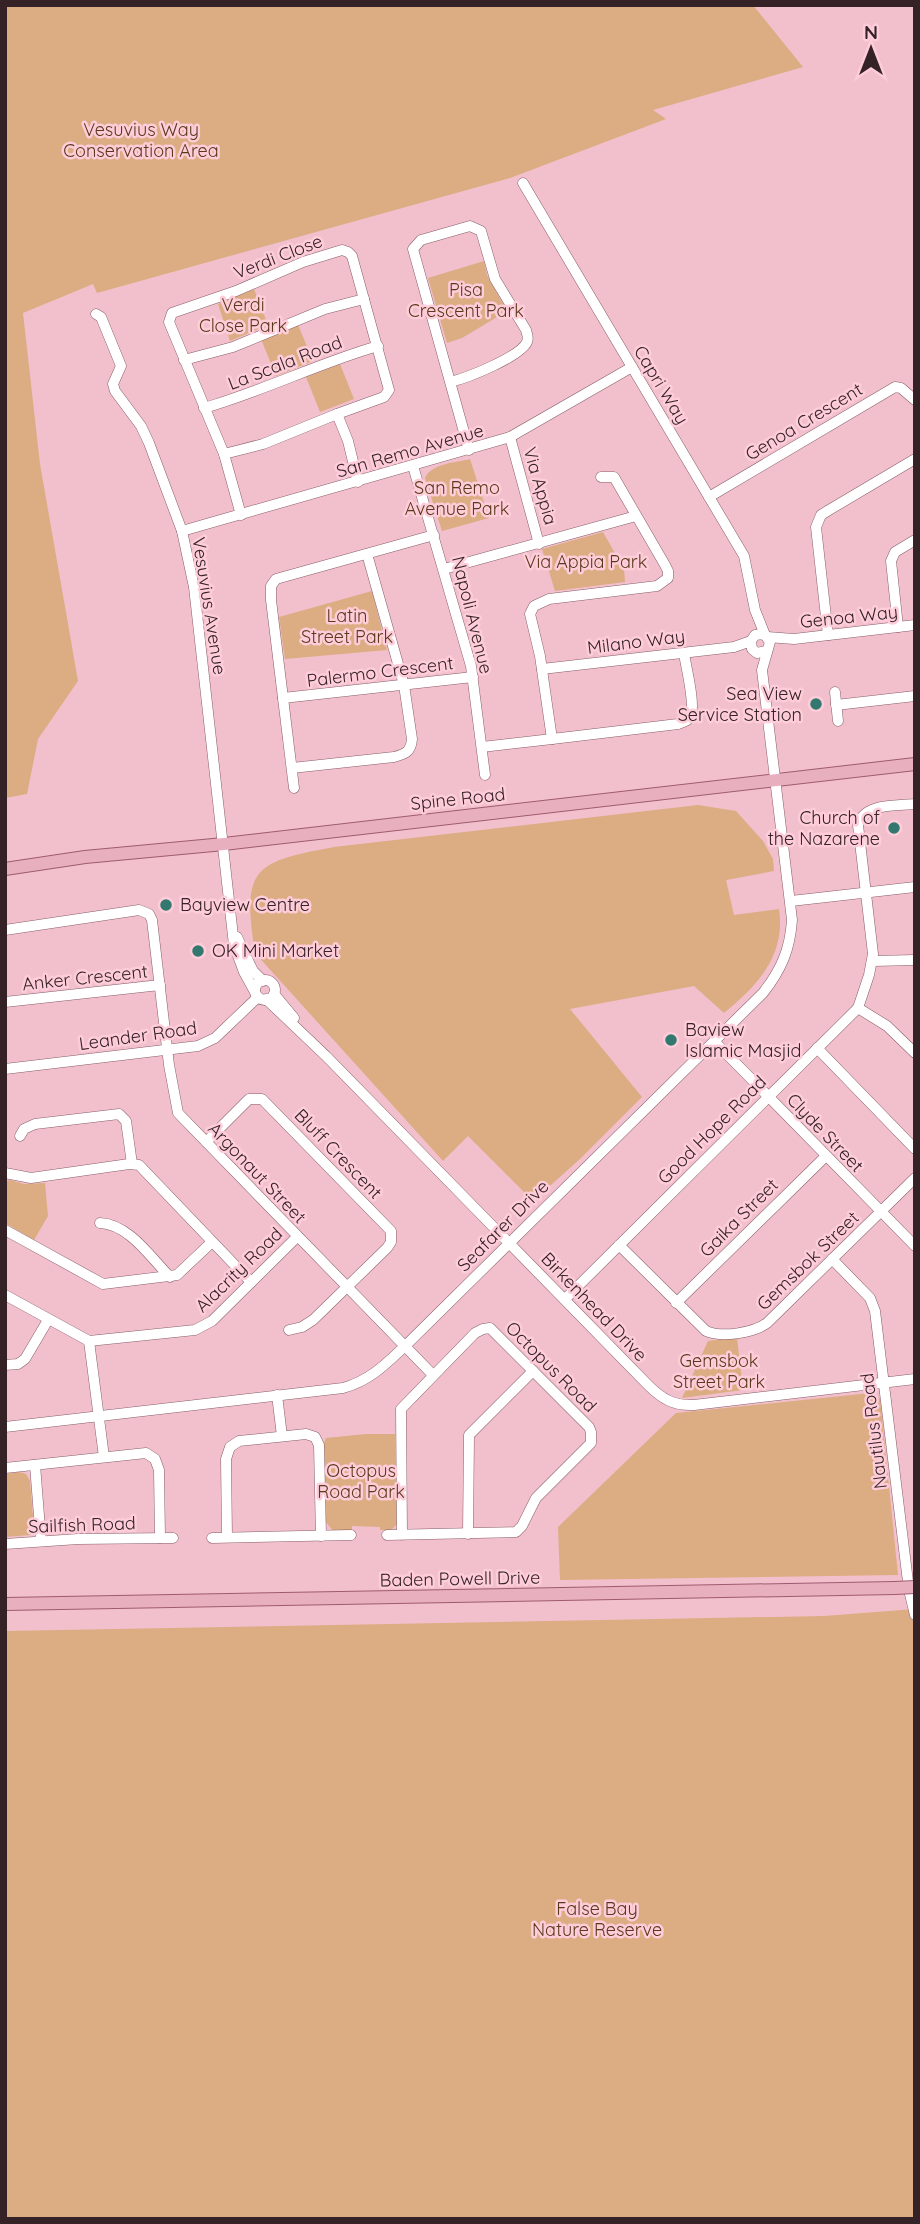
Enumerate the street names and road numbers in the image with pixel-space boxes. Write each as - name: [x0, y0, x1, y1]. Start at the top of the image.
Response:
- street label: Verdi Close: [230, 229, 325, 284]
- street label: La Scala Road: [225, 330, 345, 395]
- street label: Capri Way: [629, 341, 694, 428]
- street label: Genoa Crescent: [741, 378, 867, 466]
- street label: San Remo Avenue: [334, 418, 486, 483]
- street label: Via Appia: [518, 444, 563, 527]
- street label: Vesuvius Avenue: [187, 536, 232, 676]
- street label: Napoli Avenue: [447, 554, 498, 676]
- street label: Genoa Way: [799, 600, 899, 633]
- street label: Milano Way: [586, 624, 686, 659]
- street label: Palermo Crescent: [305, 651, 455, 692]
- street label: Spine Road: [409, 782, 506, 815]
- street label: Anker Crescent: [21, 959, 149, 996]
- street label: Leander Road: [78, 1016, 198, 1055]
- street label: Good Hope Road: [652, 1070, 771, 1189]
- street label: Clyde Street: [782, 1088, 869, 1177]
- street label: Bluff Crescent: [290, 1104, 387, 1204]
- street label: Argonaut Street: [203, 1117, 311, 1228]
- street label: Gaika Street: [694, 1173, 783, 1262]
- street label: Seafarer Drive: [452, 1175, 553, 1276]
- street label: Gemsbok Street: [752, 1206, 863, 1315]
- street label: Alacrity Road: [190, 1222, 287, 1317]
- street label: Birkenhead Drive: [536, 1247, 652, 1366]
- street label: Octopus Road: [501, 1316, 602, 1417]
- street label: Nautilus Road: [855, 1372, 892, 1490]
- street label: Sailfish Road: [28, 1511, 136, 1538]
- street label: Baden Powell Drive: [379, 1566, 541, 1591]

